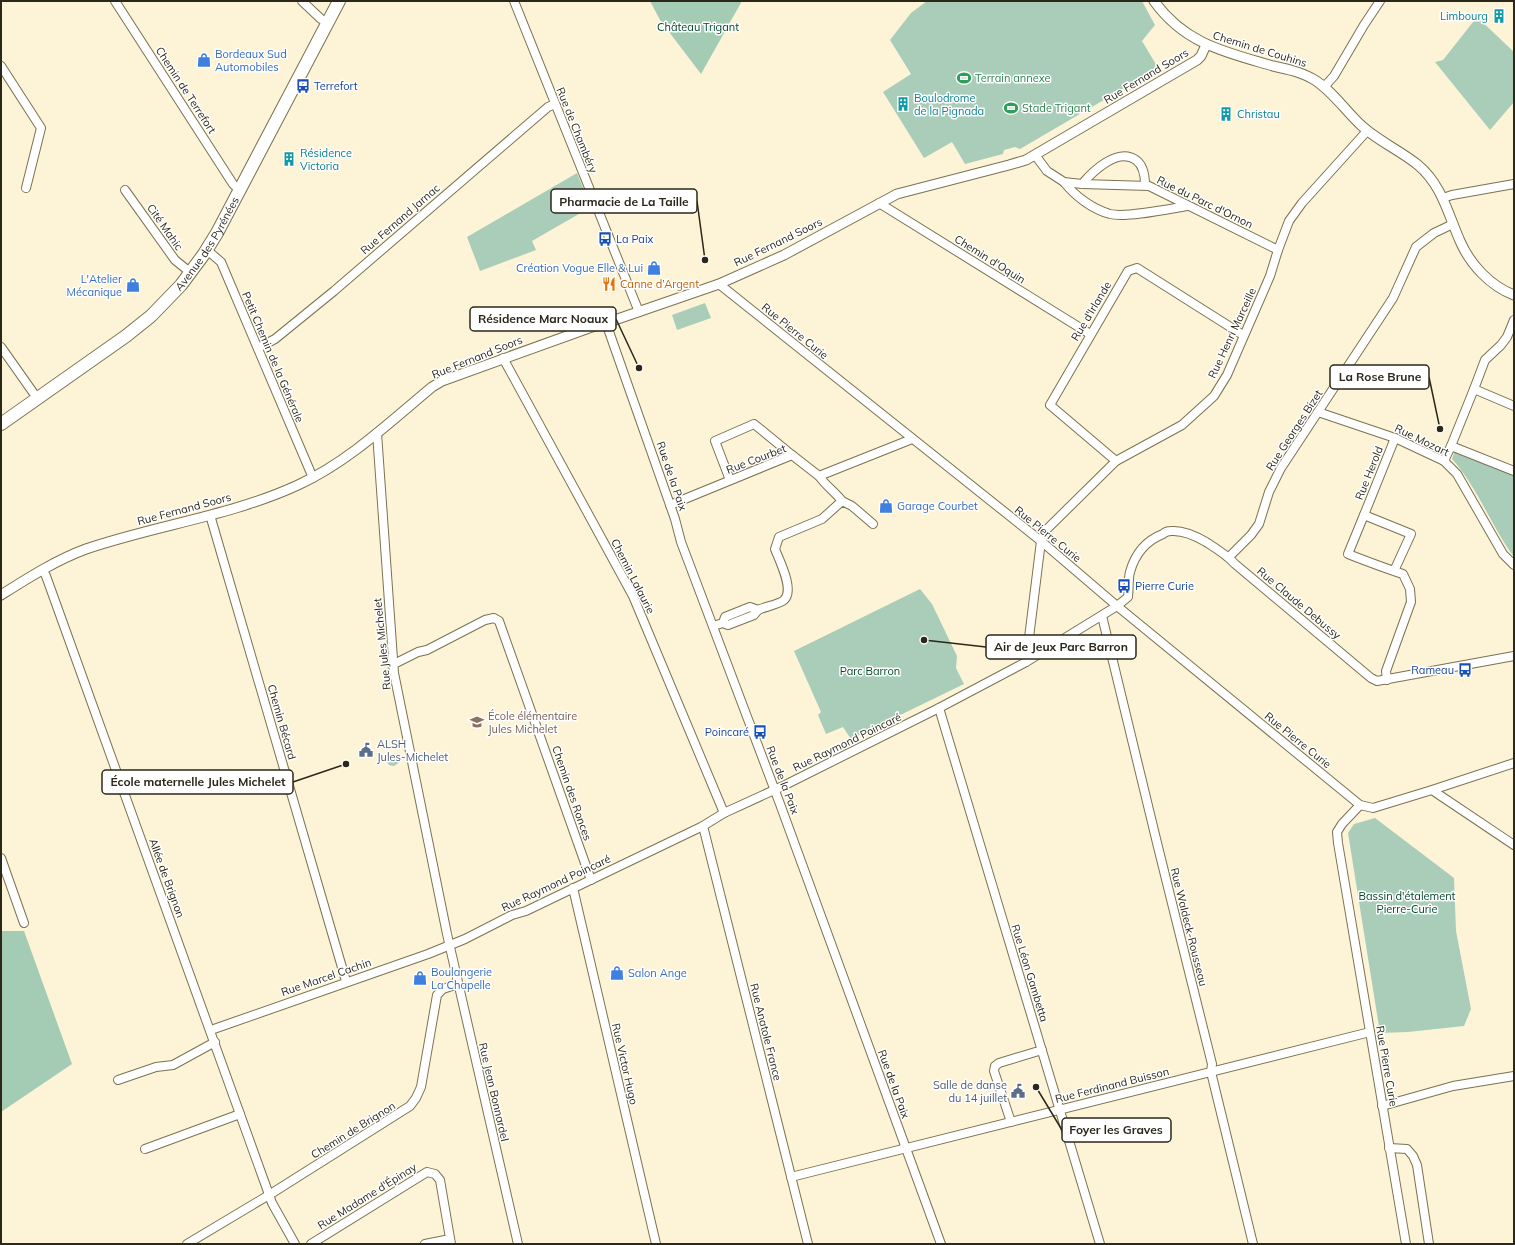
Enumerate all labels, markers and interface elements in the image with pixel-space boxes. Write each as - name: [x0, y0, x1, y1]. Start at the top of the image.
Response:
- building icon: Limbourg: [1491, 8, 1507, 24]
- place label: Limbourg: [1440, 9, 1488, 23]
- park label: Château Trigant: [657, 20, 739, 34]
- street label: Chemin de Couhins: [1211, 28, 1309, 70]
- street label: Chemin de Terrefort: [153, 44, 219, 136]
- street label: Rue Fernand Soors: [1101, 45, 1191, 107]
- place label: Bordeaux Sud Automobiles: [215, 47, 287, 74]
- shop icon: Bordeaux Sud Automobiles: [196, 52, 212, 68]
- sports icon: Terrain annexe: [956, 70, 972, 86]
- place label: Terrain annexe: [975, 71, 1050, 85]
- bus stop icon: Terrefort: [295, 78, 311, 94]
- place label: Terrefort: [314, 79, 358, 93]
- street label: Rue de Chambéry: [553, 85, 601, 175]
- place label: Boulodrome de la Pignada: [914, 91, 984, 118]
- building icon: Boulodrome de la Pignada: [895, 96, 911, 112]
- sports icon: Stade Trigant: [1003, 100, 1019, 116]
- place label: Stade Trigant: [1022, 101, 1091, 115]
- building icon: Christau: [1218, 106, 1234, 122]
- place label: Christau: [1237, 107, 1280, 121]
- place label: Résidence Victoria: [300, 146, 352, 173]
- building icon: Résidence Victoria: [281, 151, 297, 167]
- street label: Rue du Parc d'Ornon: [1155, 173, 1255, 231]
- street label: Rue Fernand Jarnac: [358, 180, 443, 257]
- callout: Pharmacie de La Taille: [551, 189, 697, 213]
- street label: Avenue des Pyrénées: [172, 194, 242, 294]
- text: Pharmacie de La Taille: [559, 194, 689, 209]
- street label: Cité Mahic: [144, 201, 186, 253]
- street label: Rue Fernand Soors: [732, 215, 824, 269]
- bus stop icon: La Paix: [597, 231, 613, 247]
- place label: La Paix: [616, 232, 654, 246]
- street label: Chemin d'Oquin: [952, 232, 1028, 286]
- shop icon: Création Vogue Elle & Lui: [646, 260, 662, 276]
- place label: Création Vogue Elle & Lui: [516, 261, 643, 275]
- place label: L'Atelier Mécanique: [67, 272, 122, 299]
- restaurant icon: Canne d’Argent: [601, 276, 617, 292]
- shop icon: L'Atelier Mécanique: [125, 277, 141, 293]
- place label: Canne d’Argent: [620, 277, 699, 291]
- street label: Rue d'Irlande: [1068, 279, 1114, 343]
- street label: Rue Henri Marceille: [1205, 286, 1259, 380]
- street label: Petit Chemin de la Générale: [239, 289, 307, 425]
- street label: Rue Pierre Curie: [759, 300, 831, 362]
- callout: Résidence Marc Noaux: [470, 307, 616, 331]
- text: Résidence Marc Noaux: [478, 311, 609, 326]
- street label: Rue Fernand Soors: [430, 332, 524, 382]
- callout: La Rose Brune: [1330, 365, 1429, 389]
- text: La Rose Brune: [1339, 369, 1422, 384]
- street label: Rue Georges Bizet: [1263, 387, 1325, 473]
- street label: Rue Mozart: [1392, 421, 1452, 459]
- street label: Rue de la Paix: [654, 440, 690, 513]
- street label: Rue Courbet: [724, 441, 788, 477]
- street label: Rue Herold: [1352, 444, 1386, 502]
- street label: Rue Fernand Soors: [136, 490, 232, 528]
- shop icon: Garage Courbet: [878, 498, 894, 514]
- place label: Garage Courbet: [897, 499, 978, 513]
- street label: Rue Pierre Curie: [1012, 503, 1084, 565]
- street label: Chemin Lalaurie: [608, 536, 658, 616]
- street label: Rue Claude Debussy: [1254, 564, 1344, 642]
- bus stop icon: Pierre Curie: [1116, 578, 1132, 594]
- place label: Pierre Curie: [1135, 579, 1194, 593]
- street label: Rue Jules Michelet: [370, 597, 394, 691]
- callout: Air de Jeux Parc Barron: [986, 635, 1136, 659]
- text: Air de Jeux Parc Barron: [994, 639, 1128, 654]
- bus stop icon: Rameau: [1457, 662, 1473, 678]
- place label: Rameau: [1411, 663, 1454, 677]
- park label: Parc Barron: [840, 664, 900, 678]
- street label: Chemin Bécard: [265, 683, 299, 761]
- place label: École élémentaire Jules Michelet: [488, 709, 577, 736]
- street label: Rue Pierre Curie: [1262, 709, 1334, 771]
- street label: Rue Raymond Poincaré: [791, 710, 903, 774]
- school or university icon: École élémentaire Jules Michelet: [469, 714, 485, 730]
- bus stop icon: Poincaré: [752, 724, 768, 740]
- place label: Poincaré: [705, 725, 749, 739]
- place label: ALSH Jules-Michelet: [377, 737, 448, 764]
- public building icon: ALSH Jules-Michelet: [358, 742, 374, 758]
- street label: Chemin des Ronces: [549, 744, 595, 842]
- street label: Rue de la Paix: [763, 744, 803, 816]
- callout: École maternelle Jules Michelet: [102, 770, 293, 794]
- text: École maternelle Jules Michelet: [110, 774, 286, 789]
- street label: Allée de Brignon: [146, 836, 188, 920]
- street label: Rue Raymond Poincaré: [499, 852, 613, 914]
- street label: Rue Waldeck-Rousseau: [1167, 866, 1211, 988]
- park label: Bassin d'étalement Pierre-Curie: [1359, 889, 1456, 916]
- street label: Rue Léon Gambetta: [1008, 922, 1052, 1024]
- street label: Rue Marcel Cachin: [279, 955, 373, 999]
- place label: Boulangerie La Chapelle: [431, 965, 492, 992]
- shop icon: Salon Ange: [609, 965, 625, 981]
- place label: Salon Ange: [628, 966, 687, 980]
- shop icon: Boulangerie La Chapelle: [412, 970, 428, 986]
- street label: Rue Anatole France: [747, 982, 785, 1082]
- street label: Rue Victor Hugo: [609, 1022, 641, 1106]
- street label: Rue Pierre Curie: [1373, 1025, 1401, 1107]
- street label: Rue Jean Bonnardel: [476, 1041, 512, 1143]
- street label: Rue de la Paix: [875, 1048, 913, 1120]
- street label: Rue Ferdinand Buisson: [1054, 1064, 1170, 1106]
- place label: Salle de danse du 14 juillet: [933, 1078, 1007, 1105]
- public building icon: Salle de danse du 14 juillet: [1010, 1083, 1026, 1099]
- street label: Chemin de Brignon: [308, 1098, 398, 1162]
- callout: Foyer les Graves: [1062, 1118, 1171, 1142]
- text: Foyer les Graves: [1069, 1122, 1163, 1137]
- street label: Rue Madame d'Épinay: [315, 1160, 419, 1232]

